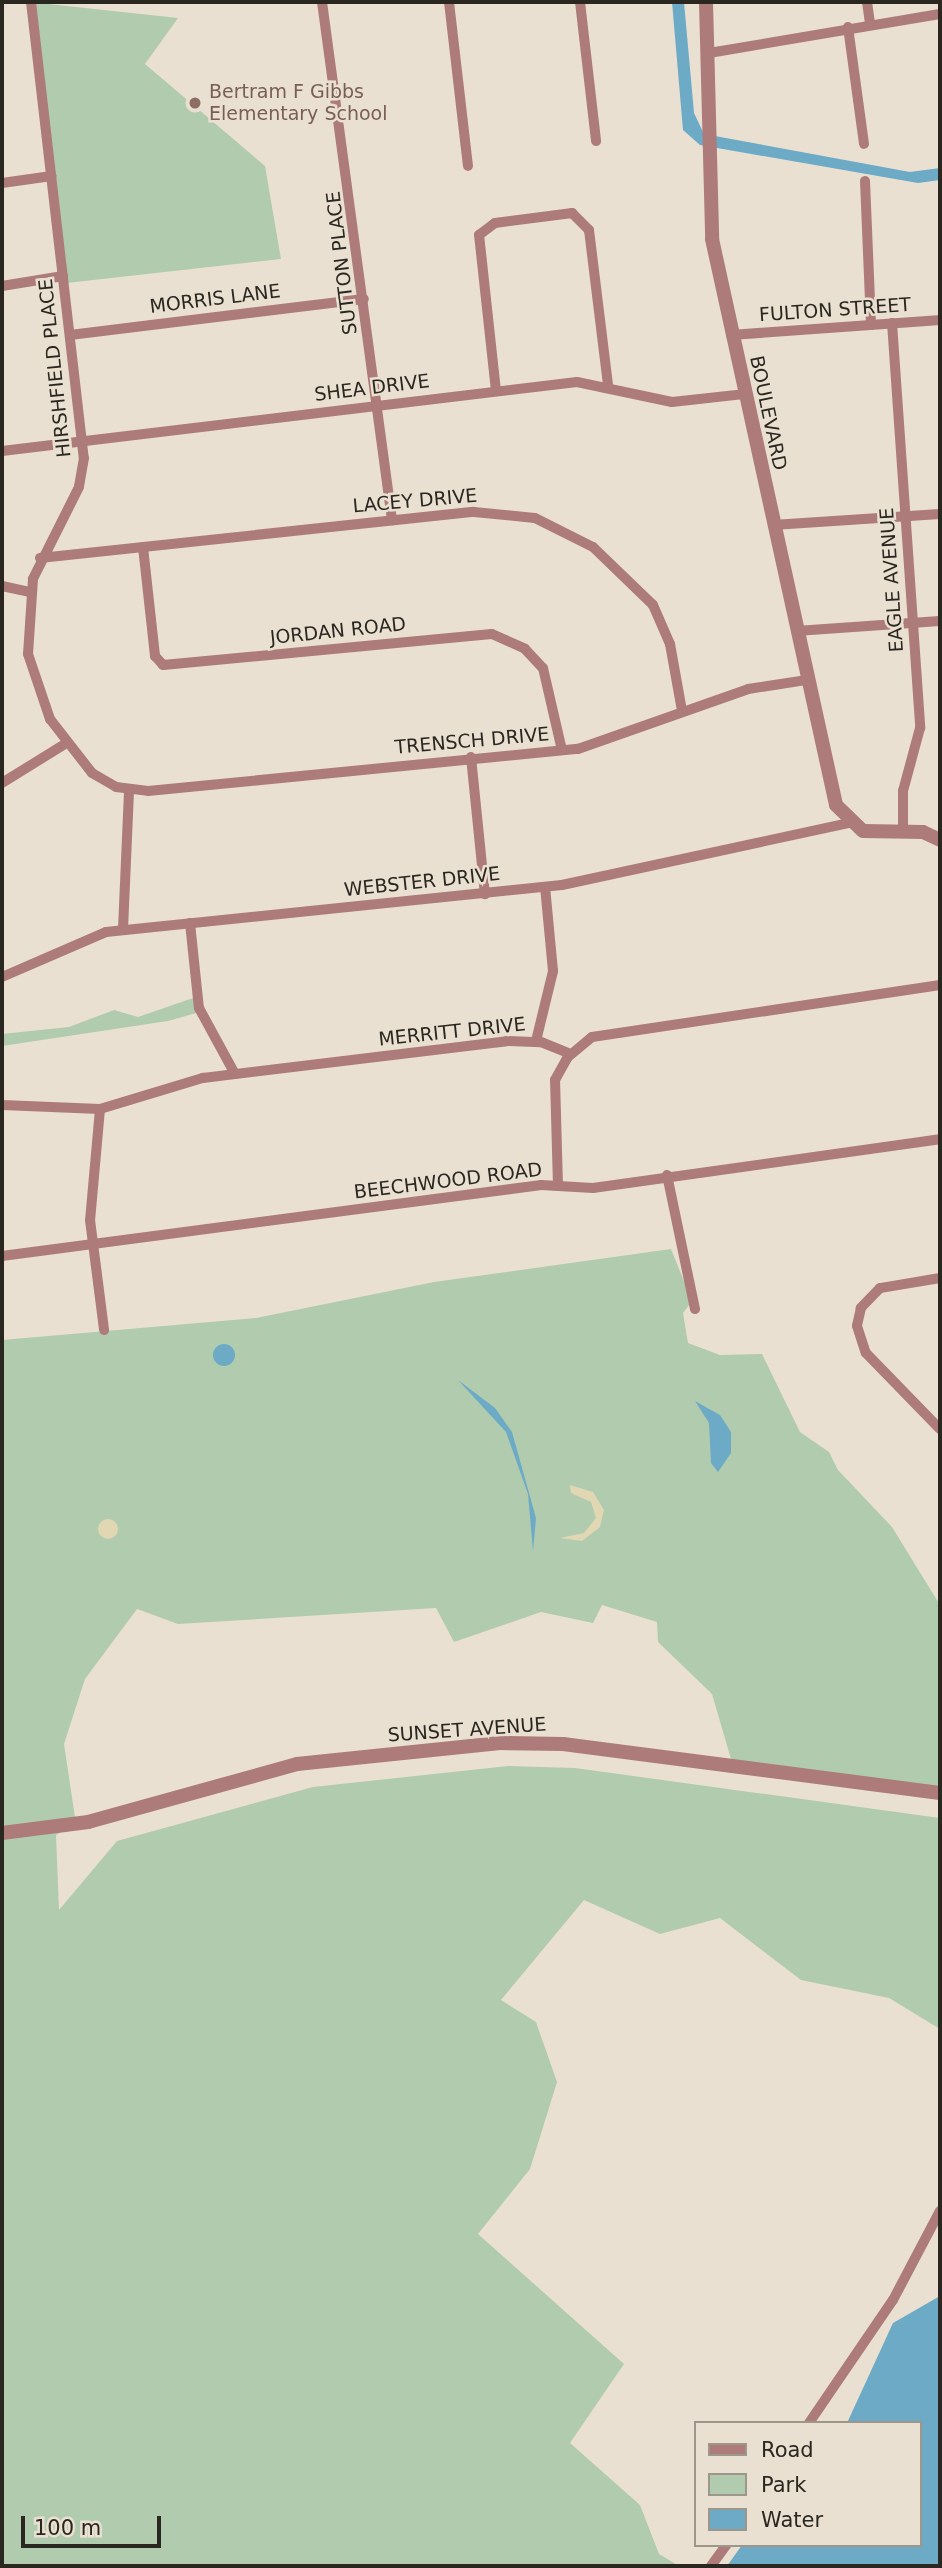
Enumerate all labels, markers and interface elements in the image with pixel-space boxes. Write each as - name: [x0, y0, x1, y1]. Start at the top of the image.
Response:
- place label: Bertram F Gibbs Elementary School: [209, 81, 387, 125]
- marker: Bertram F Gibbs Elementary School: [187, 95, 203, 111]
- street label: SUTTON PLACE: [322, 190, 362, 336]
- street label: HIRSHFIELD PLACE: [34, 277, 76, 459]
- street label: MORRIS LANE: [148, 280, 282, 318]
- street label: FULTON STREET: [758, 293, 912, 327]
- street label: BOULEVARD: [745, 354, 791, 472]
- street label: SHEA DRIVE: [313, 370, 431, 406]
- street label: LACEY DRIVE: [352, 484, 478, 518]
- street label: EAGLE AVENUE: [876, 507, 908, 653]
- street label: JORDAN ROAD: [269, 613, 407, 649]
- street label: TRENSCH DRIVE: [394, 723, 550, 759]
- street label: WEBSTER DRIVE: [343, 862, 501, 902]
- street label: MERRITT DRIVE: [377, 1013, 527, 1051]
- street label: BEECHWOOD ROAD: [353, 1158, 543, 1204]
- street label: SUNSET AVENUE: [387, 1713, 547, 1747]
- legend: [694, 2421, 921, 2547]
- text: Road: [761, 2438, 814, 2462]
- text: Park: [761, 2473, 806, 2497]
- scale bar: [24, 2502, 164, 2546]
- text: Water: [761, 2508, 823, 2532]
- text: 100 m: [34, 2516, 101, 2540]

